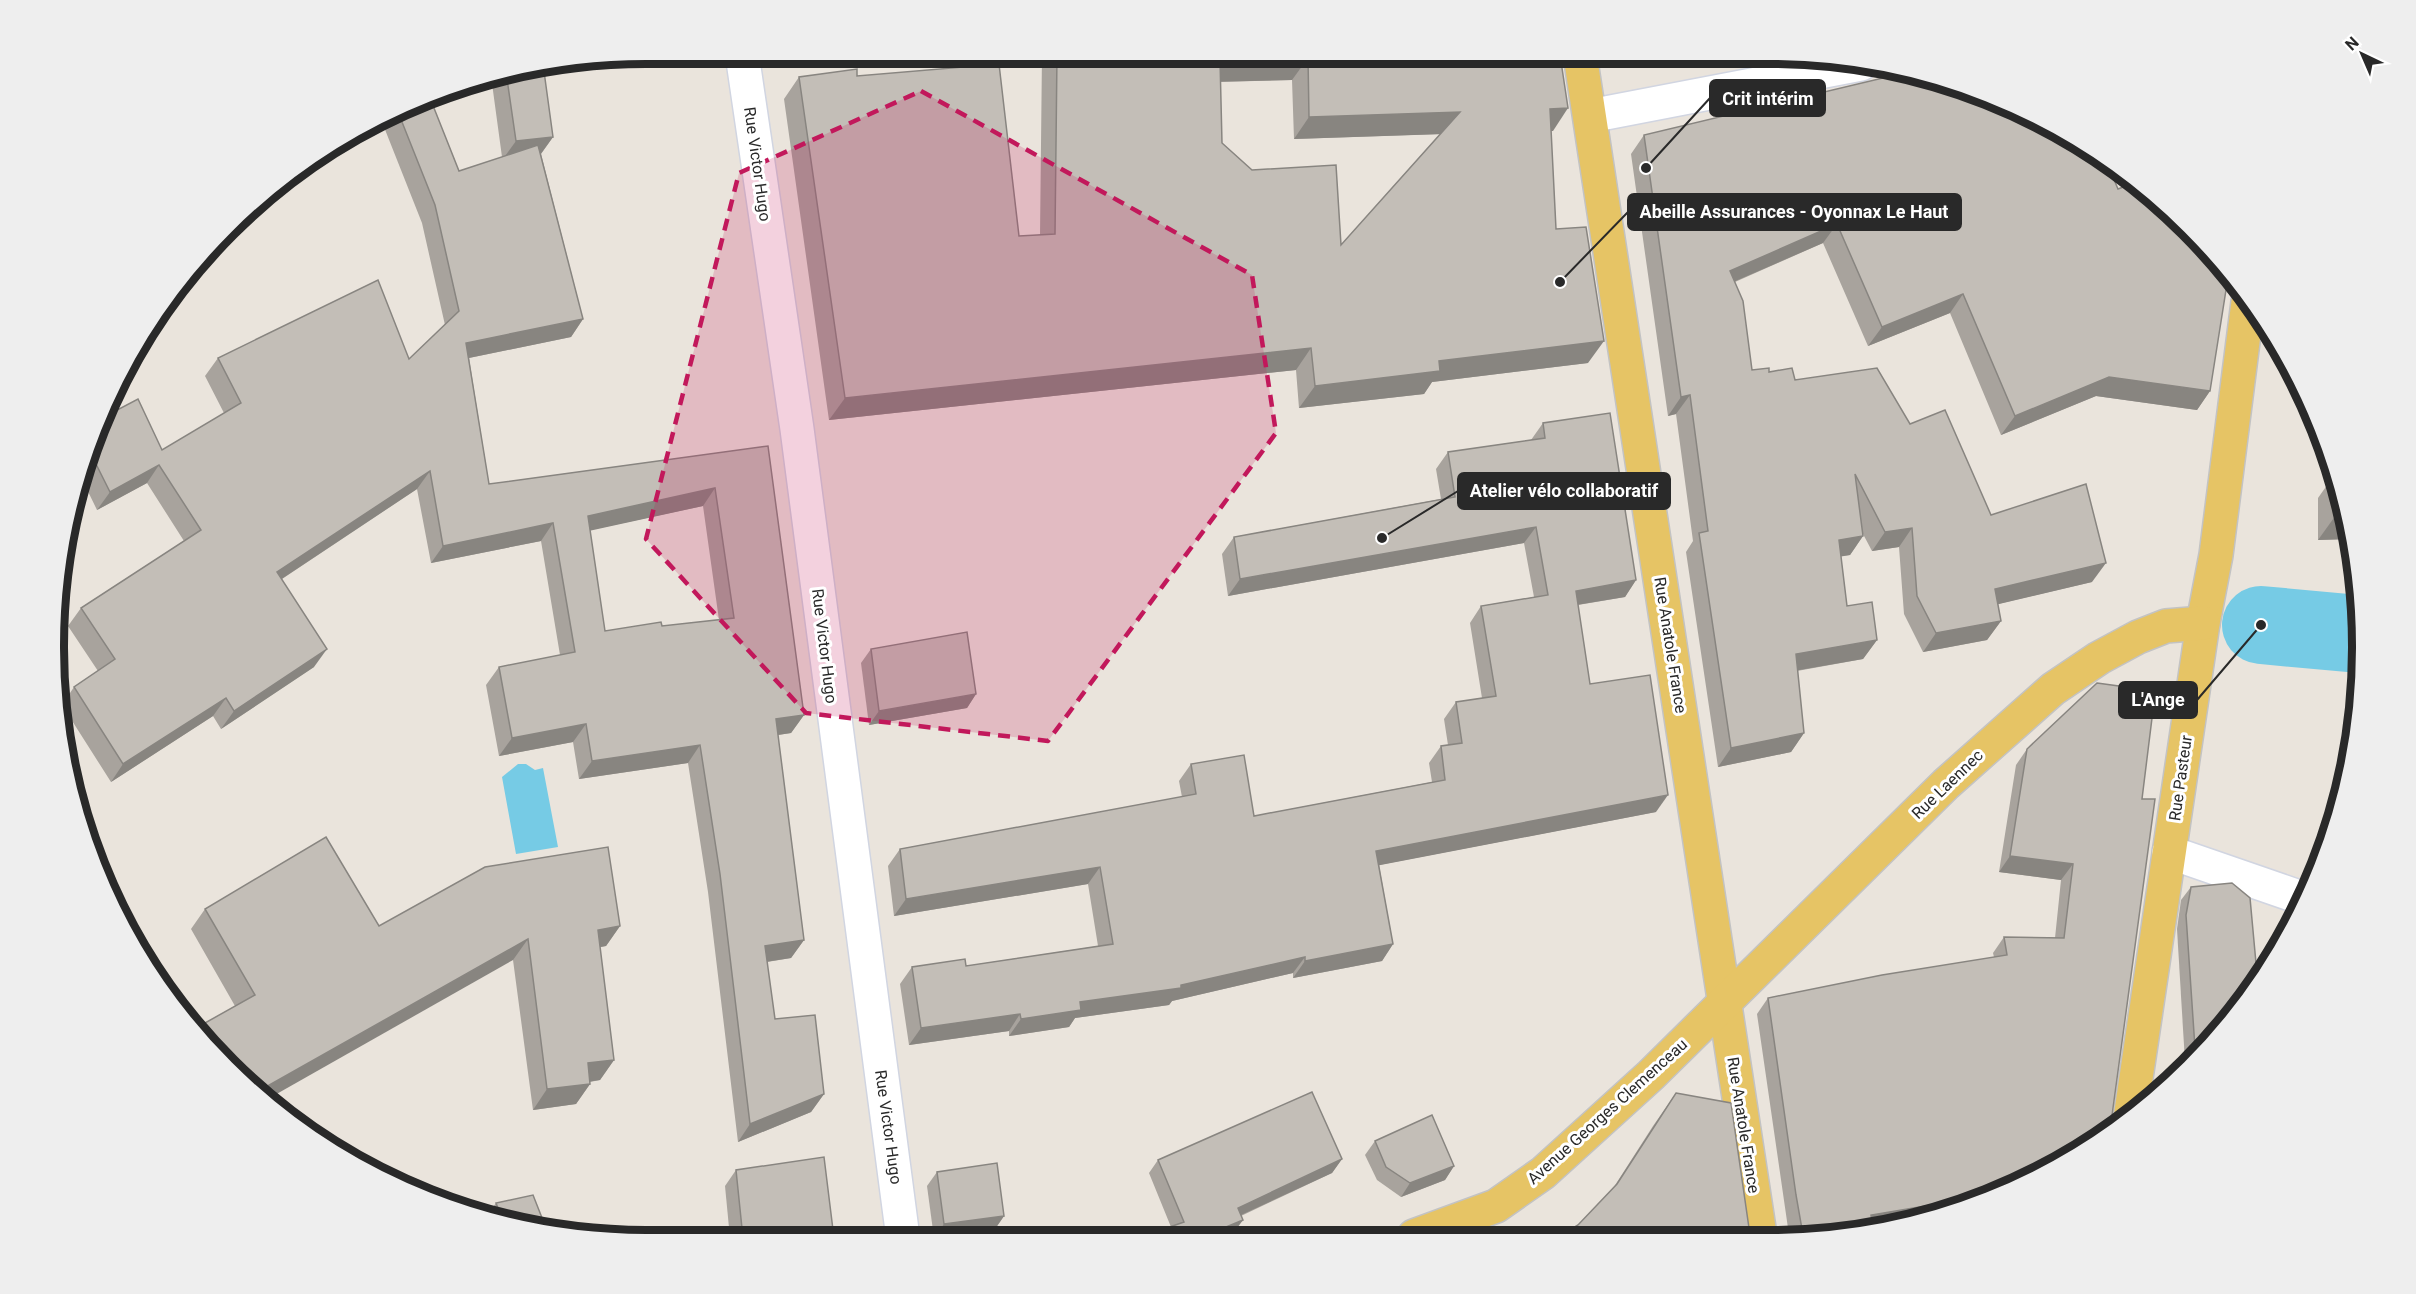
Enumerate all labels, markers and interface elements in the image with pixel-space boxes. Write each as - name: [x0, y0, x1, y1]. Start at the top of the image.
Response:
- north arrow: [2332, 24, 2392, 84]
- text: N: [2341, 33, 2363, 54]
- callout: Crit intérim: [1710, 80, 1825, 116]
- text: Crit intérim: [1722, 88, 1814, 109]
- street label: Rue Victor Hugo: [740, 106, 775, 223]
- callout: Abeille Assurances - Oyonnax Le Haut: [1628, 194, 1961, 230]
- text: Abeille Assurances - Oyonnax Le Haut: [1640, 201, 1948, 222]
- callout: Atelier vélo collaboratif: [1458, 473, 1670, 509]
- text: Atelier vélo collaboratif: [1470, 480, 1659, 501]
- street label: Rue Anatole France: [1650, 576, 1691, 715]
- street label: Rue Victor Hugo: [808, 588, 841, 705]
- callout: L'Ange: [2119, 682, 2197, 718]
- text: L'Ange: [2131, 689, 2185, 710]
- street label: Rue Pasteur: [2165, 734, 2196, 822]
- street label: Rue Laennec: [1908, 746, 1987, 823]
- street label: Avenue Georges Clemenceau: [1524, 1035, 1691, 1188]
- street label: Rue Anatole France: [1723, 1056, 1764, 1195]
- street label: Rue Victor Hugo: [871, 1069, 906, 1186]

